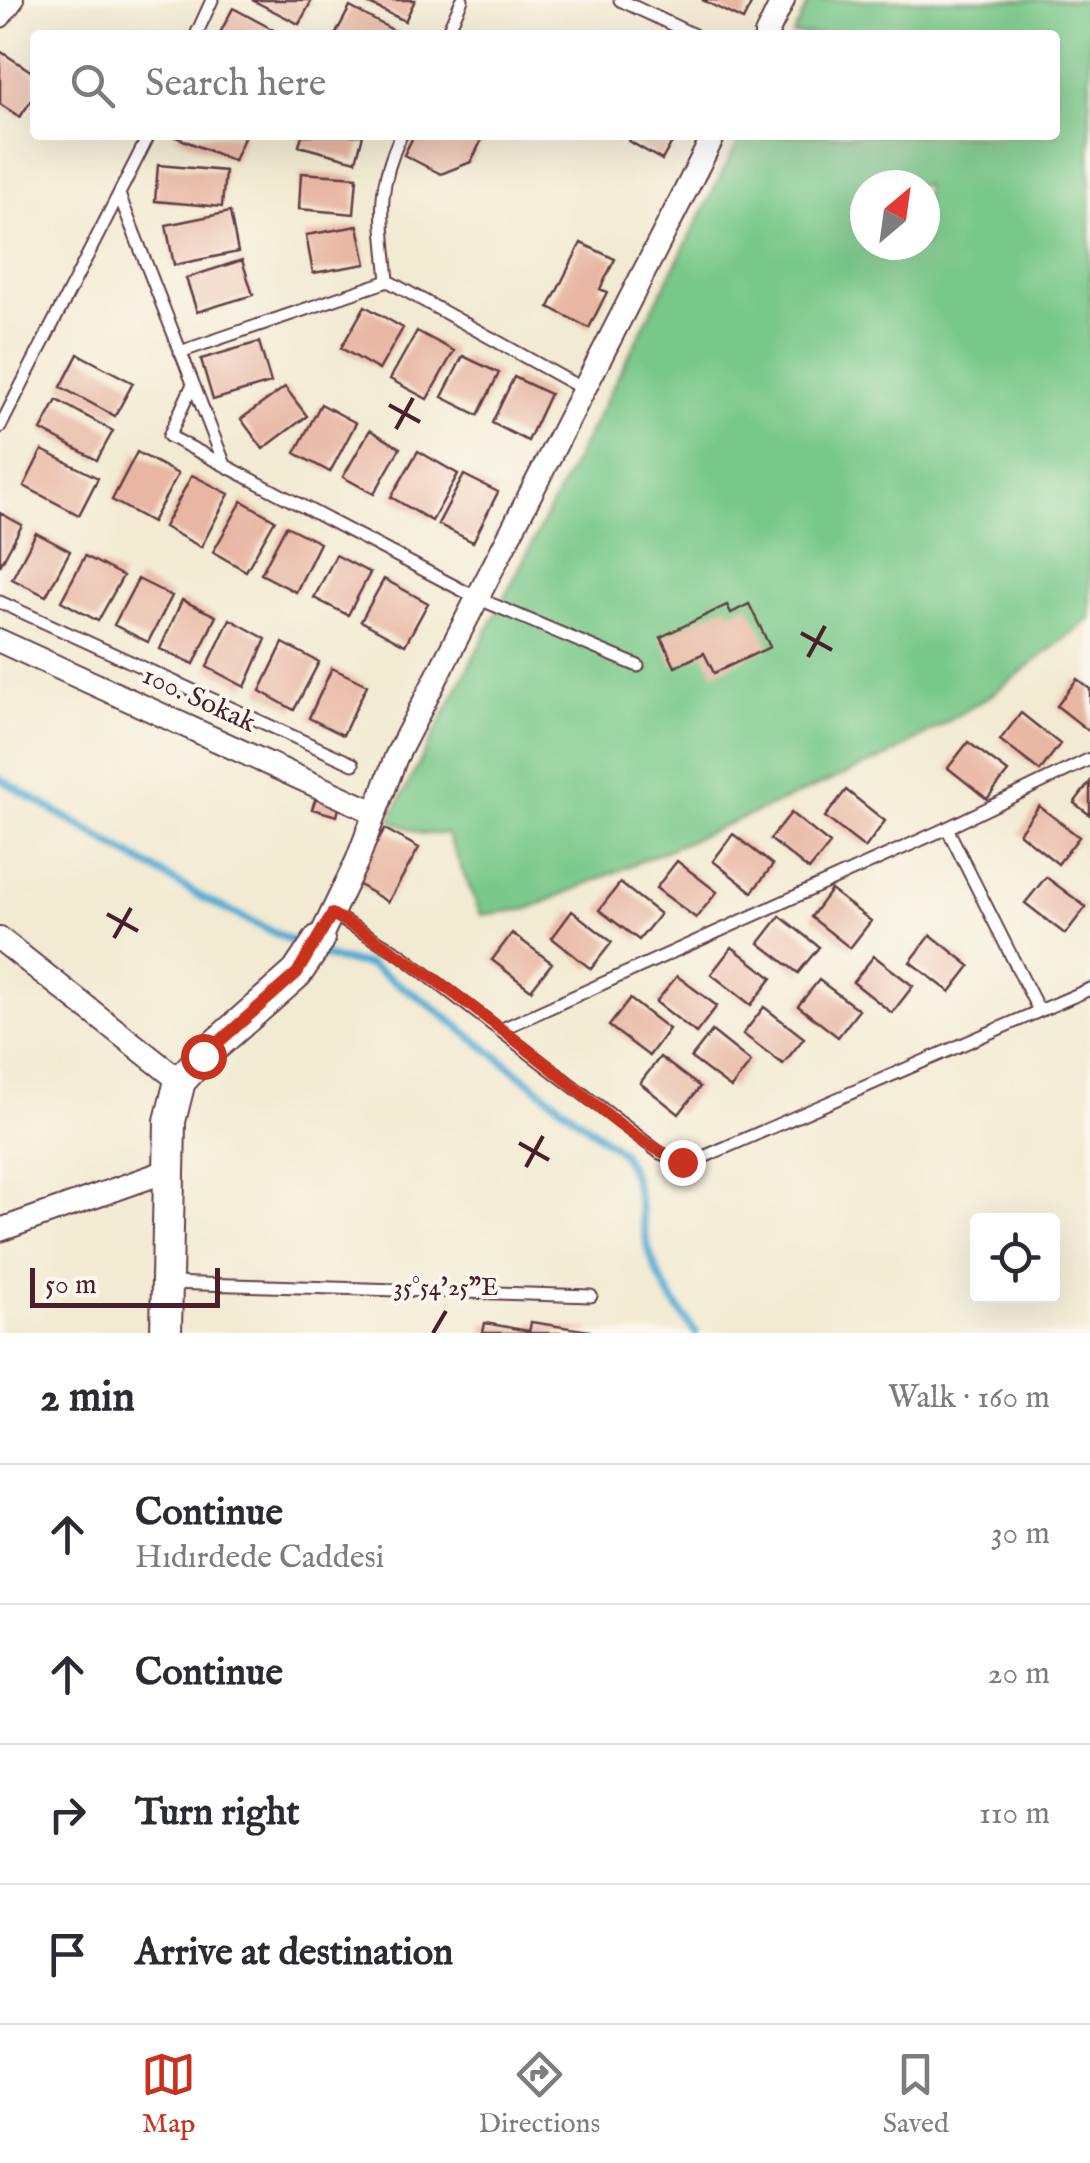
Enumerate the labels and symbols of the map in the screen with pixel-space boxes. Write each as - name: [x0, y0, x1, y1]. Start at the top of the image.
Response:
- north arrow: [850, 170, 940, 260]
- street label: 100. Sokak: [137, 659, 262, 742]
- route start: [181, 1034, 227, 1080]
- route end: [660, 1140, 706, 1186]
- scale bar: [30, 1263, 220, 1308]
- text: 35°54'25"E: [394, 1272, 498, 1304]

